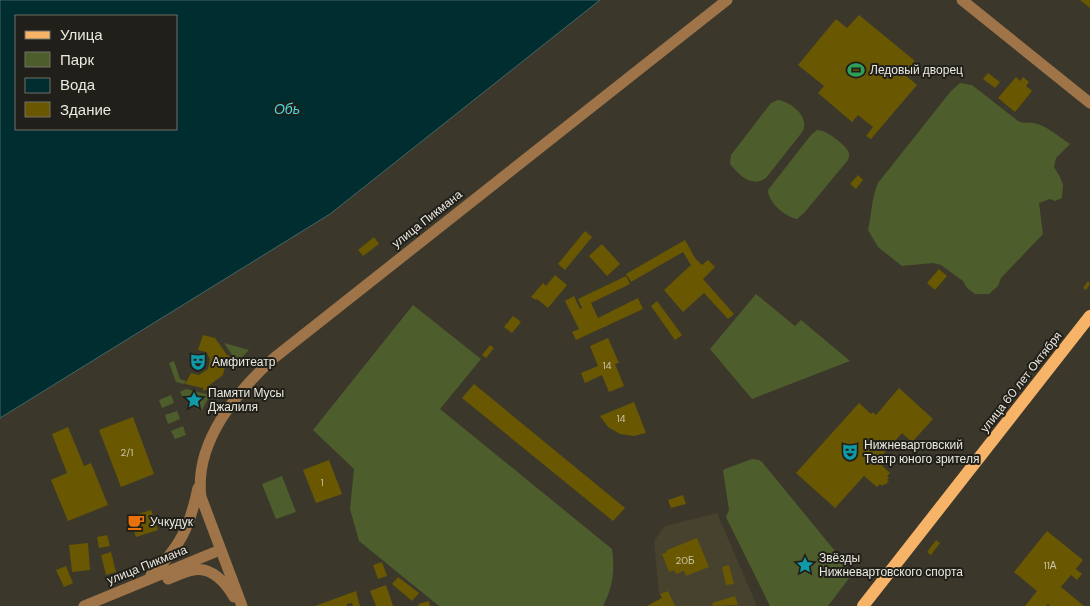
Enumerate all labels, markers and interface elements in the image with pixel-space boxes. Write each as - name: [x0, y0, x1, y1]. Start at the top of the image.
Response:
- legend: [15, 15, 178, 130]
- text: Улица: [60, 25, 103, 45]
- text: Парк: [60, 50, 94, 70]
- sports icon: Ледовый дворец: [846, 60, 866, 80]
- place label: Ледовый дворец: [870, 62, 963, 78]
- text: Вода: [60, 75, 96, 95]
- text: Здание: [60, 100, 111, 120]
- water label: Обь: [274, 100, 300, 118]
- street label: улица Пикмана: [389, 186, 466, 251]
- street label: улица 60 лет Октября: [977, 328, 1065, 436]
- theatre icon: Амфитеатр: [188, 352, 208, 372]
- place label: Амфитеатр: [212, 354, 276, 370]
- house number: 14: [602, 359, 612, 372]
- place label: Памяти Мусы Джалиля: [208, 385, 284, 415]
- place icon: Памяти Мусы Джалиля: [184, 390, 204, 410]
- house number: 14: [616, 412, 626, 425]
- place label: Нижневартовский Театр юного зрителя: [864, 437, 979, 467]
- theatre icon: Нижневартовский Театр юного зрителя: [840, 442, 860, 462]
- house number: 2/1: [121, 446, 133, 459]
- house number: 1: [320, 476, 324, 489]
- cafe icon: Учкудук: [126, 512, 146, 532]
- place label: Учкудук: [150, 514, 194, 530]
- street label: улица Пикмана: [105, 542, 190, 588]
- place label: Звёзды Нижневартовского спорта: [819, 550, 963, 580]
- house number: 20Б: [675, 554, 695, 567]
- place icon: Звёзды Нижневартовского спорта: [795, 555, 815, 575]
- house number: 11А: [1044, 559, 1057, 572]

